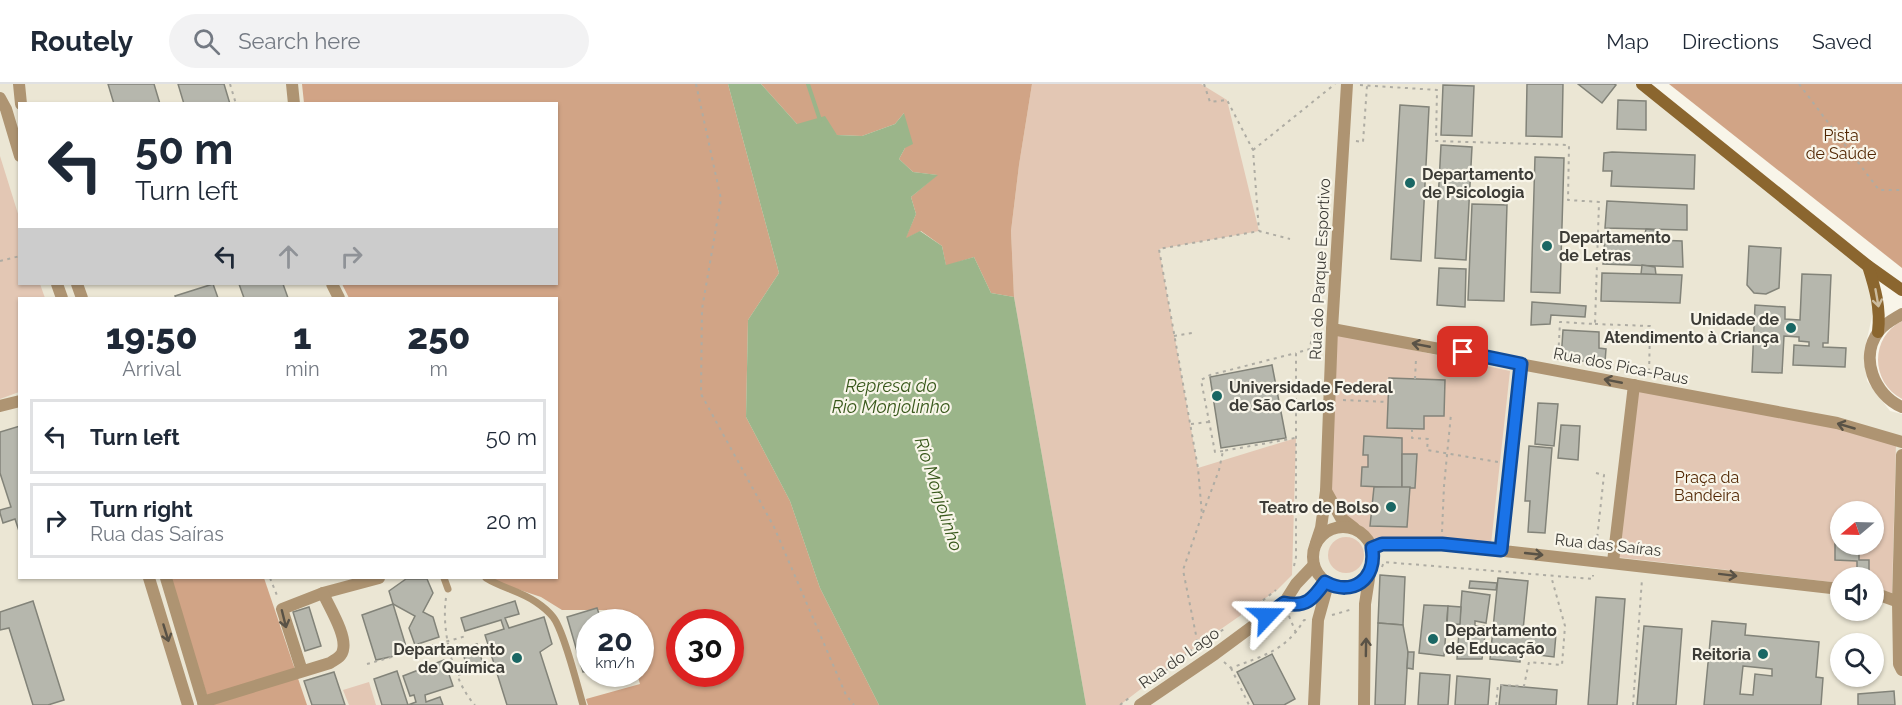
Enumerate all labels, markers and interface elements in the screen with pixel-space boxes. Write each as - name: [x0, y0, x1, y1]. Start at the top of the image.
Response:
- search box: [169, 14, 589, 68]
- text: Routely: [30, 25, 133, 58]
- icon: search: [190, 25, 223, 58]
- text: Search here: [238, 28, 360, 54]
- text: Map: [1606, 29, 1649, 54]
- text: Directions: [1682, 29, 1779, 54]
- text: Saved: [1812, 29, 1872, 54]
- text: 50 m: [135, 125, 233, 174]
- icon: left: [36, 126, 114, 204]
- park label: Pista de Saúde: [1806, 126, 1876, 163]
- place label: Departamento de Psicologia: [1422, 165, 1534, 202]
- text: Turn left: [135, 175, 238, 206]
- marker: Departamento de Psicologia: [1403, 176, 1417, 190]
- street label: Rua do Parque Esportivo: [1306, 178, 1334, 360]
- place label: Departamento de Letras: [1559, 228, 1671, 265]
- marker: Departamento de Letras: [1540, 239, 1554, 253]
- icon: left: [209, 240, 242, 273]
- icon: ahead: [272, 240, 305, 273]
- icon: right: [335, 240, 368, 273]
- one-way arrow: [1872, 288, 1883, 307]
- place label: Unidade de Atendimento à Criança: [1604, 310, 1779, 347]
- text: 19:50: [106, 315, 198, 357]
- text: 1: [293, 315, 312, 357]
- text: 250: [407, 315, 470, 357]
- marker: Unidade de Atendimento à Criança: [1784, 321, 1798, 335]
- pin: [1437, 326, 1488, 377]
- icon: arrive: [1446, 335, 1479, 368]
- one-way arrow: [1412, 339, 1432, 350]
- street label: Rua dos Pica-Paus: [1552, 344, 1691, 388]
- text: Arrival: [122, 357, 181, 381]
- text: min: [285, 357, 320, 381]
- text: m: [430, 357, 448, 381]
- water label: Represa do Rio Monjolinho: [832, 375, 950, 417]
- one-way arrow: [1604, 375, 1623, 386]
- place label: Universidade Federal de São Carlos: [1229, 378, 1394, 415]
- marker: Universidade Federal de São Carlos: [1210, 389, 1224, 403]
- one-way arrow: [1837, 419, 1856, 431]
- icon: left: [39, 420, 72, 453]
- text: Turn left: [90, 424, 180, 450]
- text: 50 m: [486, 424, 537, 450]
- water label: Rio Monjolinho: [911, 434, 967, 554]
- park label: Praça da Bandeira: [1674, 468, 1740, 505]
- text: Turn right: [90, 496, 193, 522]
- place label: Teatro de Bolso: [1259, 498, 1379, 517]
- marker: Teatro de Bolso: [1384, 500, 1398, 514]
- north arrow: [1830, 501, 1884, 555]
- map controls: [1830, 501, 1884, 687]
- icon: right: [39, 504, 72, 537]
- text: 20 m: [486, 508, 537, 534]
- text: Rua das Saíras: [90, 522, 224, 546]
- street label: Rua das Saíras: [1554, 530, 1662, 560]
- one-way arrow: [1524, 548, 1544, 559]
- button: sound: [1830, 567, 1884, 621]
- one-way arrow: [1718, 570, 1737, 581]
- position arrow: [1235, 584, 1299, 648]
- one-way arrow: [279, 609, 291, 628]
- speed limit sign: 30: [666, 609, 744, 687]
- place label: Departamento de Educação: [1445, 621, 1557, 658]
- text: 20: [597, 623, 633, 658]
- street label: Rua do Lago: [1135, 623, 1223, 693]
- one-way arrow: [161, 624, 172, 643]
- marker: Departamento de Educação: [1426, 632, 1440, 646]
- button: search: [1830, 633, 1884, 687]
- one-way arrow: [1360, 637, 1371, 657]
- place label: Departamento de Química: [393, 640, 505, 677]
- place label: Reitoria: [1692, 645, 1751, 664]
- marker: Reitoria: [1756, 647, 1770, 661]
- marker: Departamento de Química: [510, 651, 524, 665]
- text: km/h: [595, 654, 635, 672]

